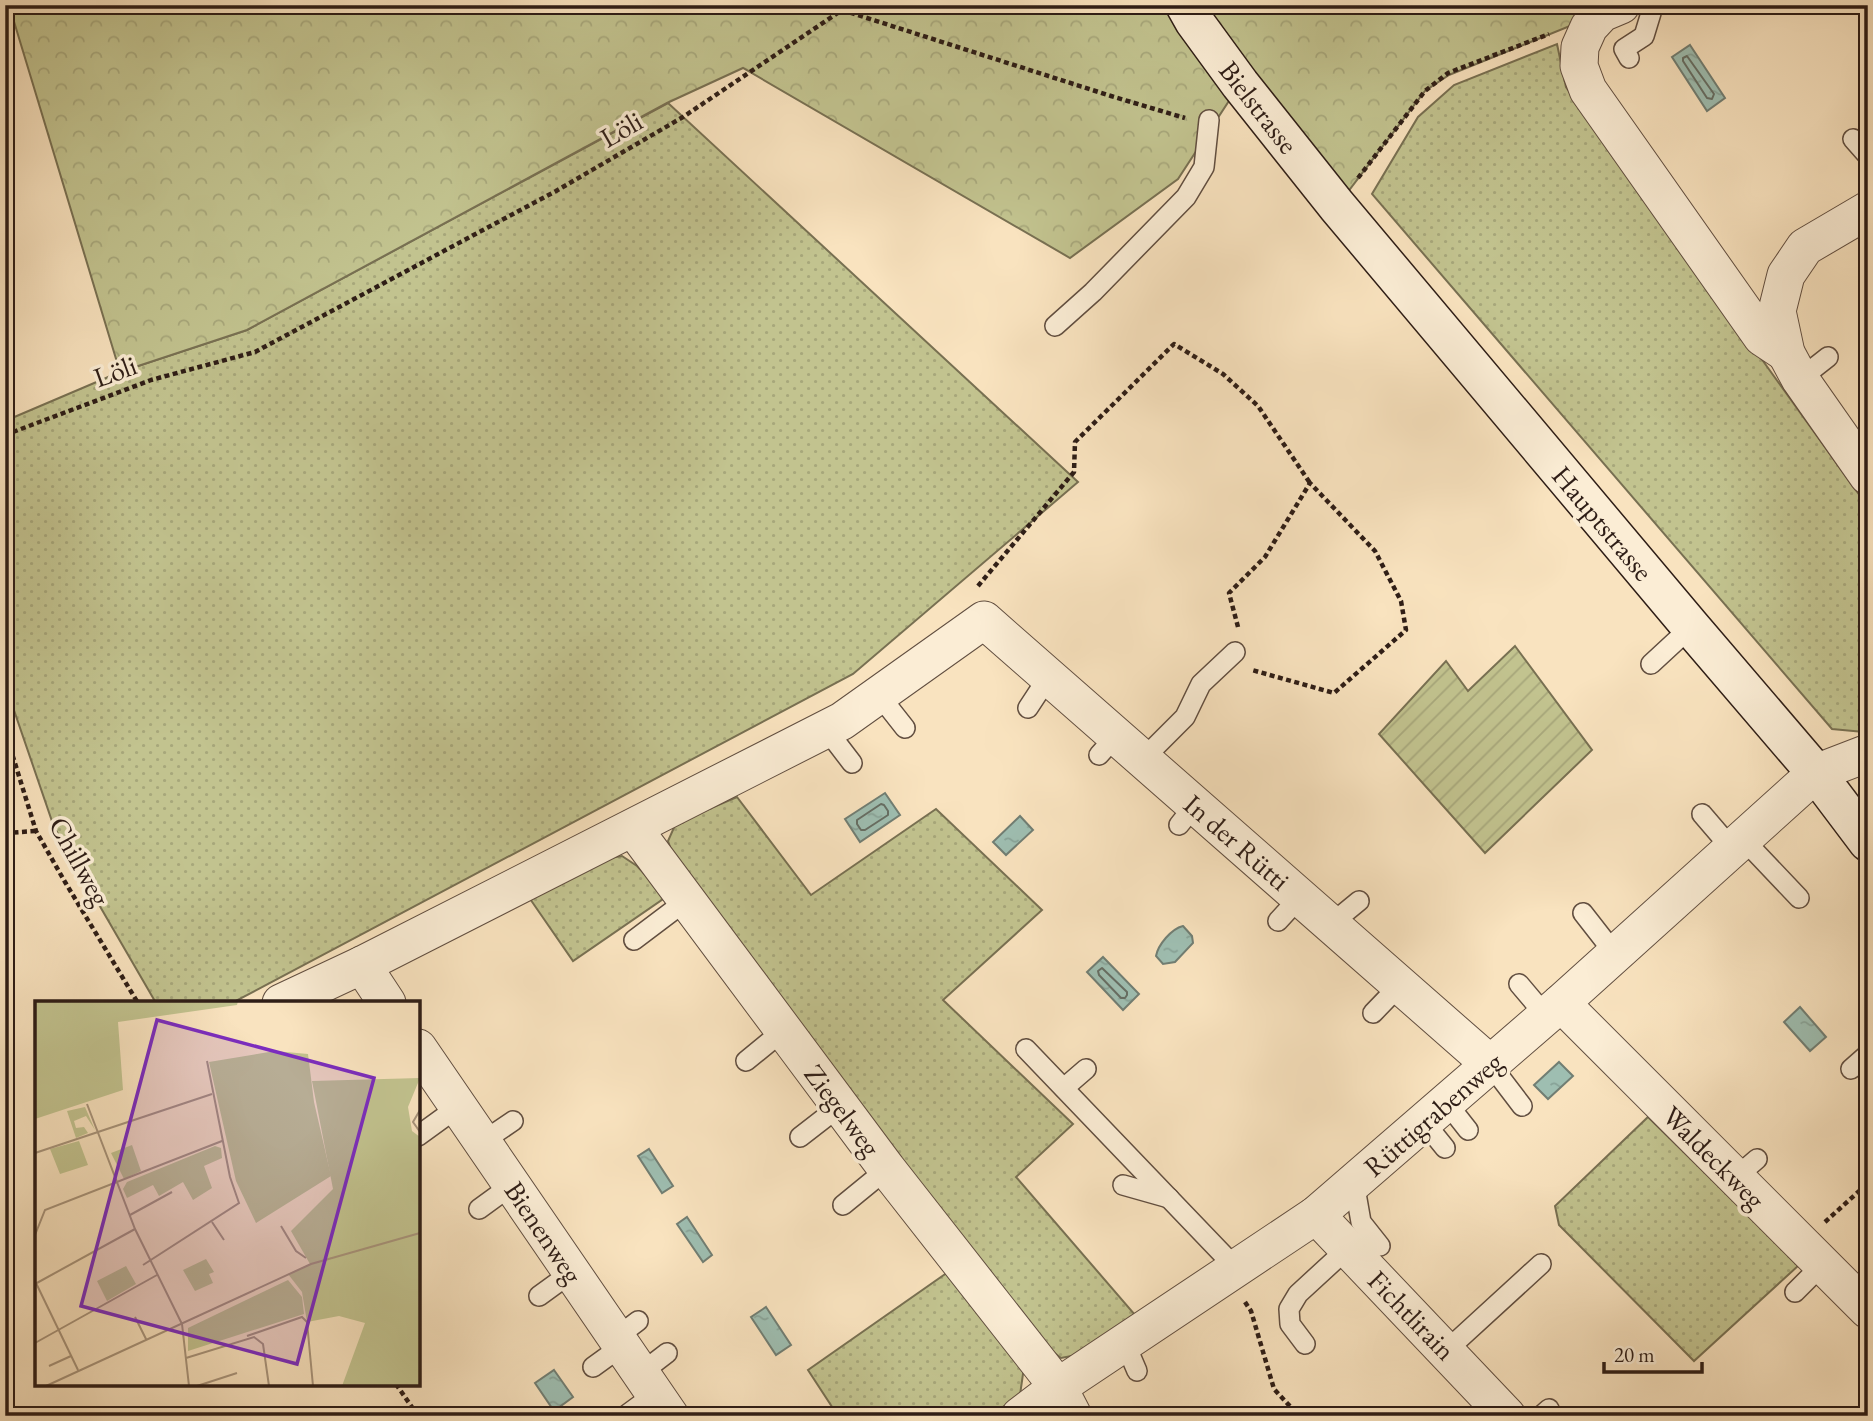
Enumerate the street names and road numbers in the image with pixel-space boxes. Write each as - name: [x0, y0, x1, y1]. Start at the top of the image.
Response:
- street label: Bielstrasse: [1211, 53, 1307, 161]
- street label: Löli: [593, 102, 649, 155]
- street label: Löli: [88, 347, 142, 395]
- street label: Hauptstrasse: [1544, 458, 1662, 588]
- street label: In der Rütti: [1176, 786, 1298, 898]
- street label: Chillweg: [41, 810, 119, 913]
- street label: Rüttigrabenweg: [1356, 1043, 1511, 1184]
- street label: Ziegelweg: [797, 1057, 890, 1164]
- street label: Waldeckweg: [1655, 1098, 1774, 1217]
- street label: Bienenweg: [497, 1174, 592, 1291]
- street label: Fichtlirain: [1360, 1262, 1464, 1368]

